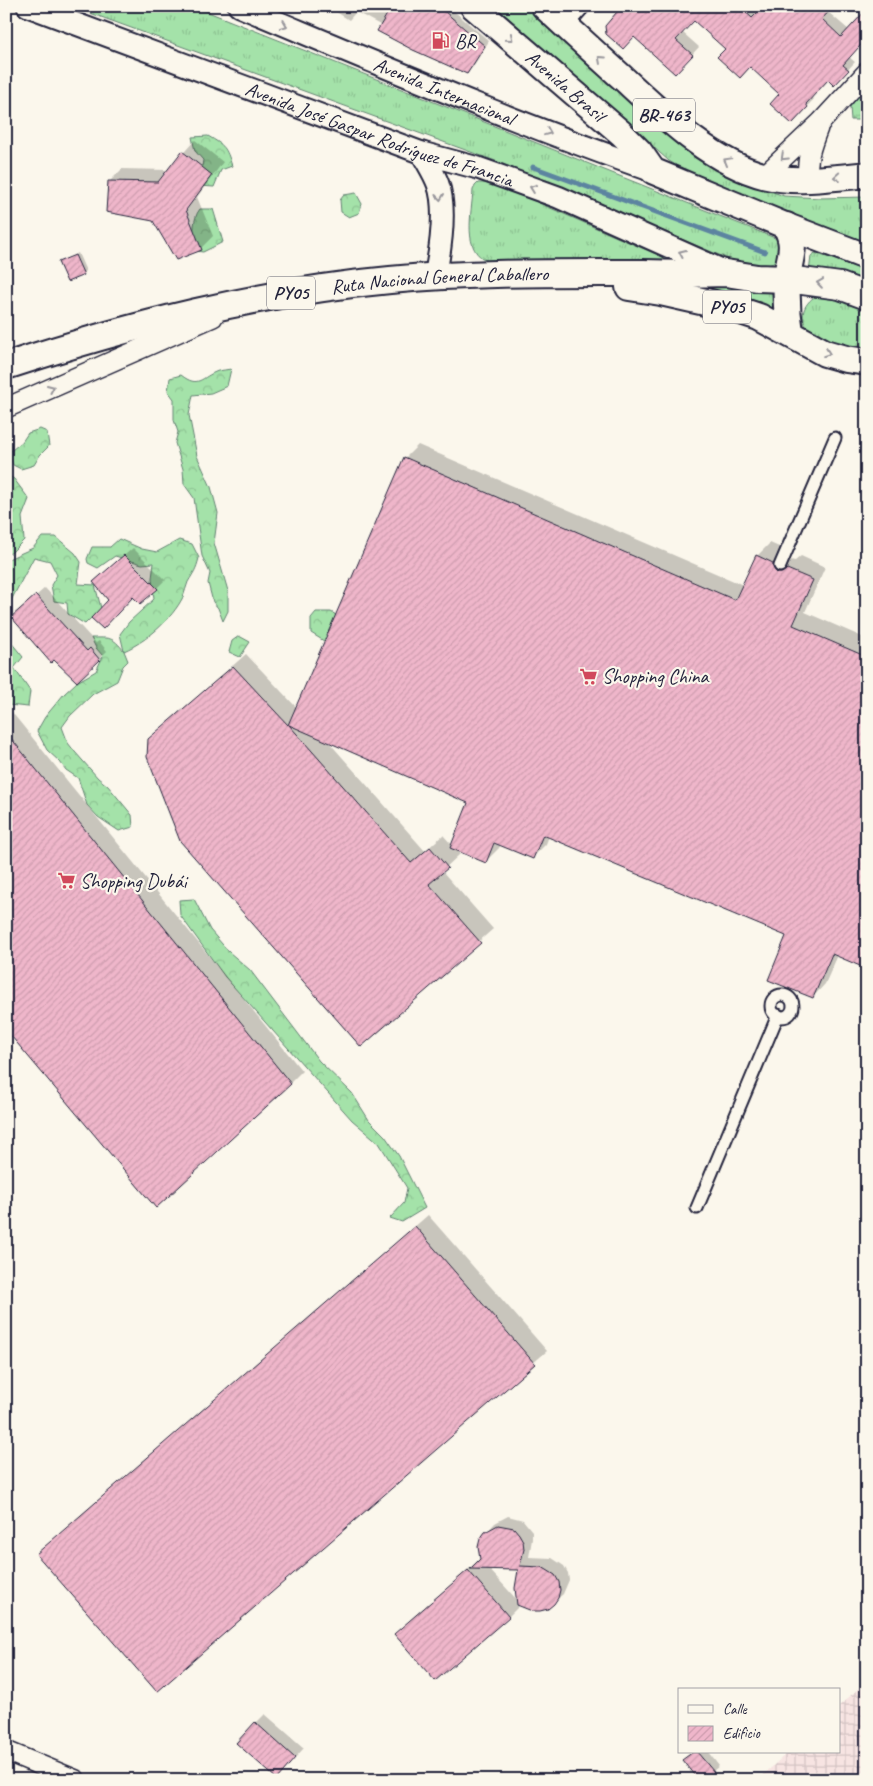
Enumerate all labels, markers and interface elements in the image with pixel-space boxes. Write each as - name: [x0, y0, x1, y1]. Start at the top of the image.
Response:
- one-way arrow: [279, 18, 288, 29]
- place label: BR: [455, 29, 477, 54]
- fuel station icon: BR: [431, 31, 451, 51]
- one-way arrow: [504, 32, 513, 41]
- street label: Avenida Brasil: [521, 44, 613, 129]
- street label: Avenida Internacional: [370, 51, 521, 132]
- one-way arrow: [598, 55, 607, 64]
- street label: Avenida José Gaspar Rodríguez de Francia: [242, 76, 518, 193]
- road number: BR-463: [633, 98, 695, 132]
- one-way arrow: [543, 125, 552, 136]
- one-way arrow: [781, 151, 790, 160]
- one-way arrow: [724, 157, 733, 167]
- one-way arrow: [833, 171, 841, 182]
- one-way arrow: [529, 184, 538, 194]
- one-way arrow: [434, 194, 445, 202]
- one-way arrow: [678, 248, 687, 259]
- street label: Ruta Nacional General Caballero: [330, 261, 549, 299]
- road number: PY05: [267, 276, 315, 310]
- one-way arrow: [816, 278, 825, 288]
- road number: PY05: [703, 290, 751, 324]
- one-way arrow: [822, 347, 831, 357]
- one-way arrow: [46, 384, 55, 395]
- place label: Shopping China: [602, 664, 710, 689]
- supermarket icon: Shopping China: [578, 666, 598, 686]
- place label: Shopping Dubái: [80, 869, 189, 894]
- supermarket icon: Shopping Dubái: [56, 871, 76, 891]
- legend: [678, 1688, 840, 1754]
- text: Calle: [723, 1700, 748, 1719]
- text: Edificio: [723, 1724, 761, 1743]

